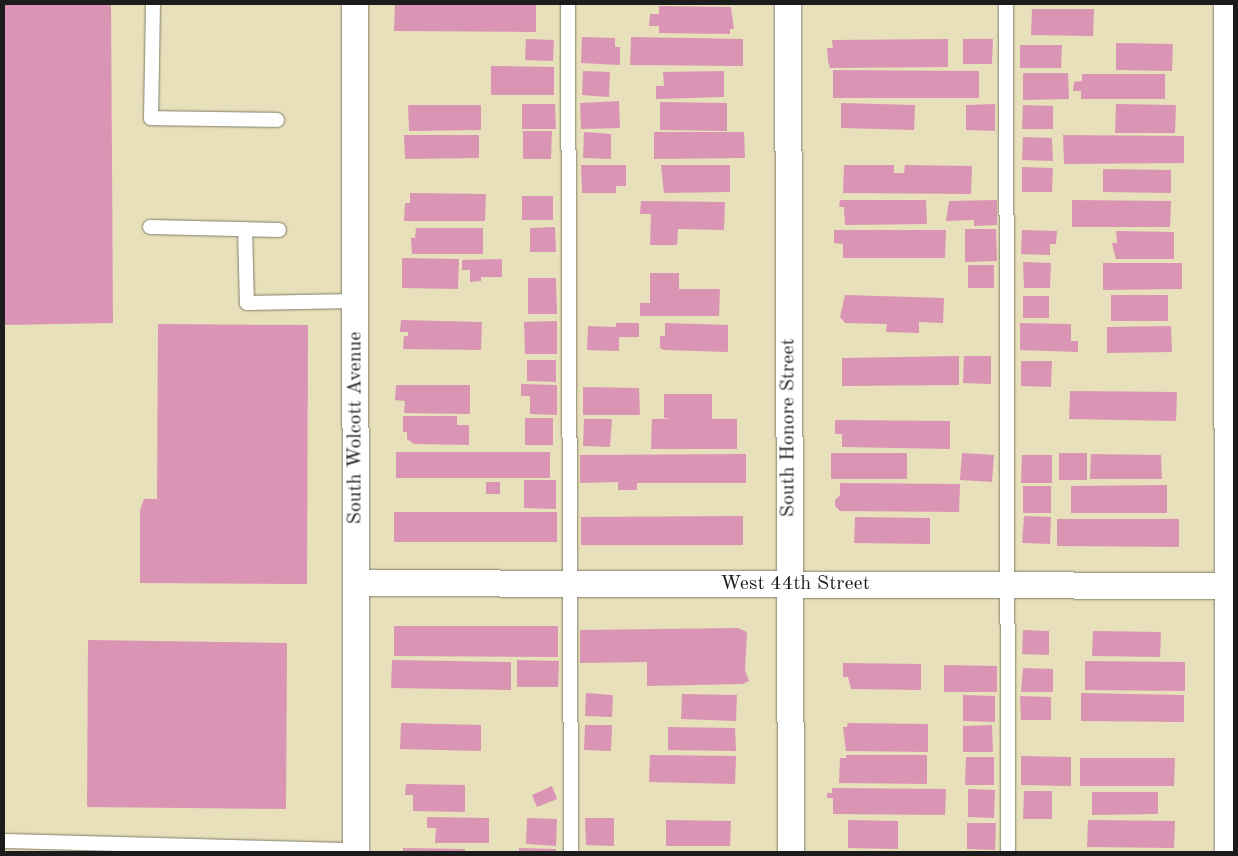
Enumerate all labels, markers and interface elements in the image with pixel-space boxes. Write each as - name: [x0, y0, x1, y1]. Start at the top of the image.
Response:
- street label: South Wolcott Avenue: [344, 332, 368, 524]
- street label: South Honore Street: [777, 339, 801, 517]
- street label: West 44th Street: [720, 572, 870, 596]

